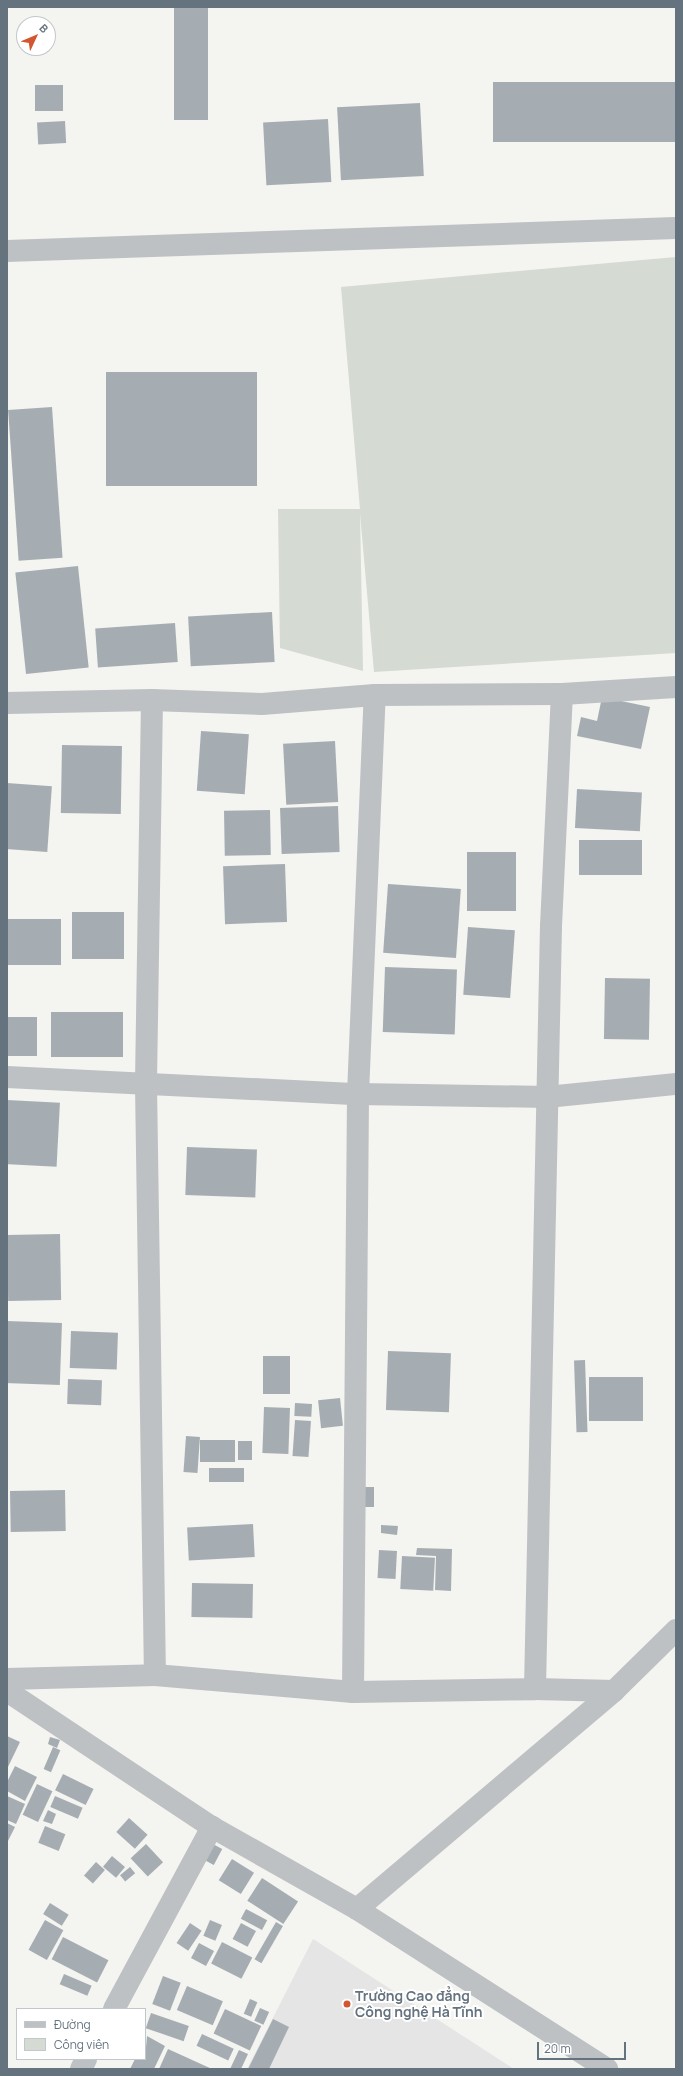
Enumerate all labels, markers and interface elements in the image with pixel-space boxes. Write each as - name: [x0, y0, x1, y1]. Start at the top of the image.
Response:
- north arrow: [16, 16, 56, 56]
- text: B: [36, 20, 52, 36]
- place label: Trường Cao đẳng Công nghệ Hà Tĩnh: [355, 1988, 482, 2020]
- marker: Trường Cao đẳng Công nghệ Hà Tĩnh: [342, 1999, 352, 2009]
- legend: [16, 2008, 146, 2060]
- text: Đường: [54, 2016, 91, 2033]
- scale bar: [539, 2034, 628, 2060]
- text: Công viên: [54, 2036, 109, 2053]
- text: 20 m: [544, 2040, 571, 2057]

